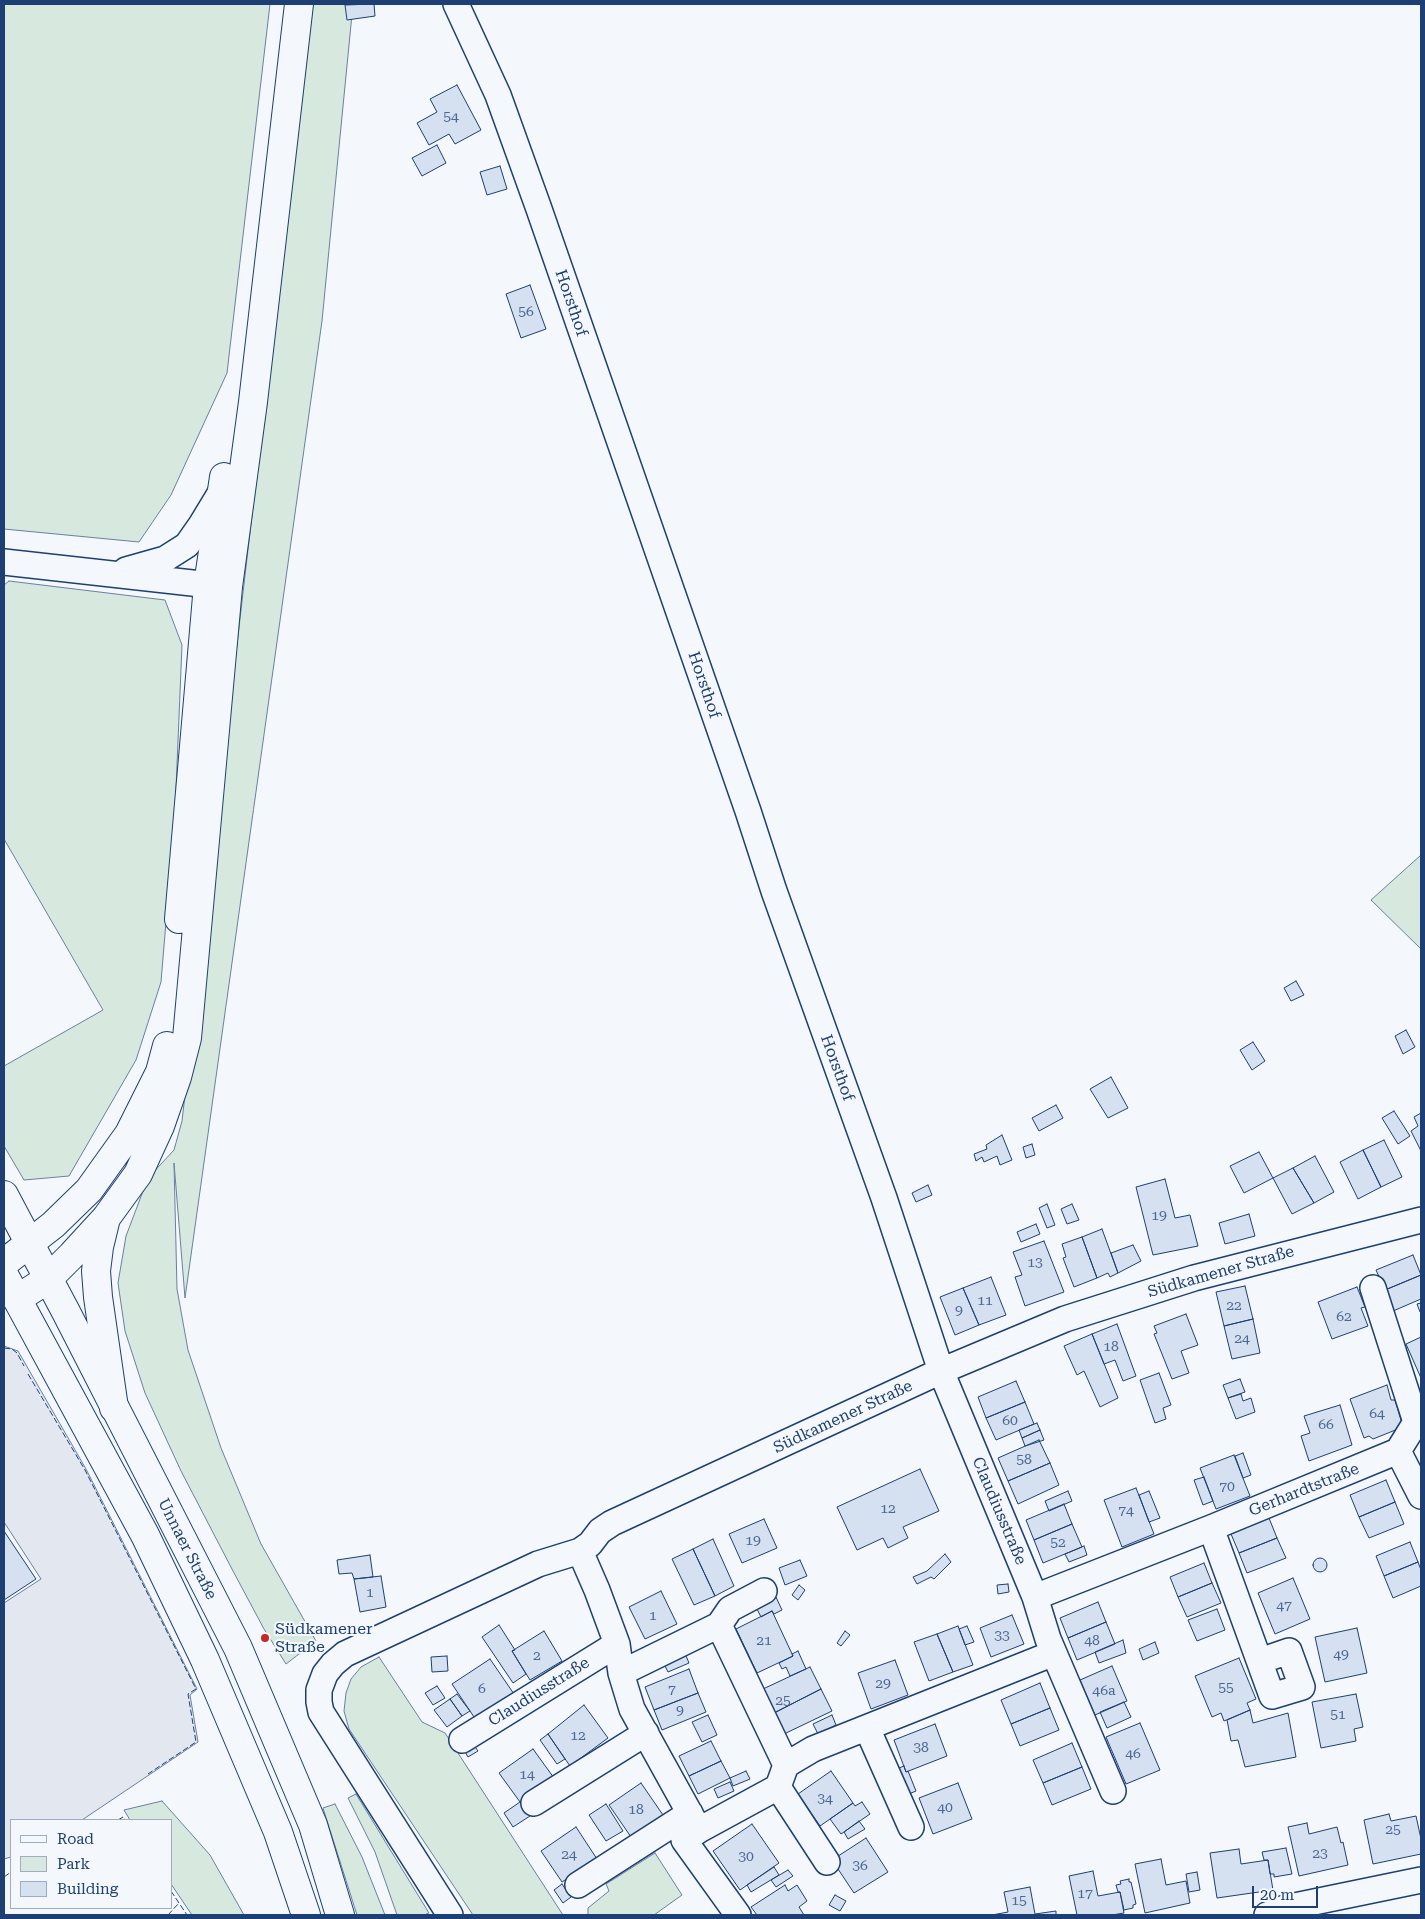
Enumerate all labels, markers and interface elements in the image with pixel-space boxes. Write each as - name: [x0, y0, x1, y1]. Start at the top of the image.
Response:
- house number: 54: [443, 109, 459, 125]
- street label: Horsthof: [551, 267, 591, 339]
- house number: 56: [518, 304, 534, 320]
- street label: Horsthof: [684, 649, 724, 721]
- street label: Horsthof: [816, 1032, 858, 1104]
- house number: 19: [1151, 1208, 1167, 1224]
- street label: Südkamener Straße: [1146, 1242, 1296, 1302]
- house number: 13: [1027, 1255, 1043, 1271]
- house number: 11: [977, 1293, 993, 1309]
- house number: 22: [1226, 1298, 1242, 1314]
- house number: 9: [955, 1303, 963, 1319]
- house number: 62: [1336, 1309, 1352, 1325]
- house number: 24: [1234, 1331, 1250, 1347]
- house number: 18: [1103, 1339, 1119, 1355]
- street label: Südkamener Straße: [770, 1376, 916, 1458]
- house number: 64: [1369, 1406, 1385, 1422]
- house number: 60: [1002, 1413, 1018, 1429]
- house number: 66: [1318, 1417, 1334, 1433]
- house number: 58: [1016, 1452, 1032, 1468]
- street label: Claudiusstraße: [968, 1454, 1030, 1568]
- street label: Gerhardtstraße: [1246, 1459, 1362, 1521]
- house number: 70: [1219, 1479, 1235, 1495]
- street label: Unnaer Straße: [153, 1495, 221, 1603]
- house number: 12: [880, 1501, 896, 1517]
- house number: 74: [1118, 1503, 1134, 1519]
- house number: 19: [745, 1533, 761, 1549]
- house number: 52: [1050, 1535, 1066, 1551]
- house number: 1: [366, 1585, 374, 1601]
- house number: 47: [1276, 1598, 1292, 1614]
- house number: 1: [649, 1608, 657, 1624]
- place label: Südkamener Straße: [275, 1619, 373, 1657]
- house number: 33: [994, 1628, 1010, 1644]
- marker: Südkamener Straße: [259, 1632, 271, 1644]
- house number: 21: [756, 1633, 772, 1649]
- house number: 48: [1084, 1633, 1100, 1649]
- house number: 49: [1333, 1647, 1349, 1663]
- house number: 2: [533, 1648, 541, 1664]
- street label: Claudiusstraße: [485, 1653, 593, 1731]
- house number: 29: [875, 1676, 891, 1692]
- house number: 55: [1218, 1680, 1234, 1696]
- house number: 6: [478, 1681, 486, 1697]
- house number: 7: [668, 1682, 676, 1698]
- house number: 46a: [1092, 1683, 1116, 1699]
- house number: 25: [775, 1693, 791, 1709]
- house number: 9: [676, 1703, 684, 1719]
- house number: 51: [1330, 1707, 1346, 1723]
- house number: 12: [570, 1728, 586, 1744]
- house number: 38: [913, 1740, 929, 1756]
- house number: 46: [1125, 1746, 1141, 1762]
- house number: 14: [519, 1767, 535, 1783]
- house number: 34: [817, 1791, 833, 1807]
- house number: 40: [937, 1800, 953, 1816]
- house number: 18: [628, 1802, 644, 1818]
- legend: [10, 1819, 172, 1909]
- house number: 25: [1385, 1822, 1401, 1838]
- text: Road: [57, 1830, 94, 1848]
- house number: 23: [1312, 1846, 1328, 1862]
- house number: 24: [561, 1847, 577, 1863]
- house number: 30: [738, 1849, 754, 1865]
- text: Park: [57, 1855, 90, 1873]
- house number: 36: [852, 1858, 868, 1874]
- scale bar: [1255, 1876, 1321, 1908]
- text: Building: [57, 1880, 118, 1898]
- house number: 17: [1077, 1886, 1093, 1902]
- text: 20 m: [1260, 1886, 1294, 1904]
- house number: 15: [1011, 1893, 1027, 1909]

